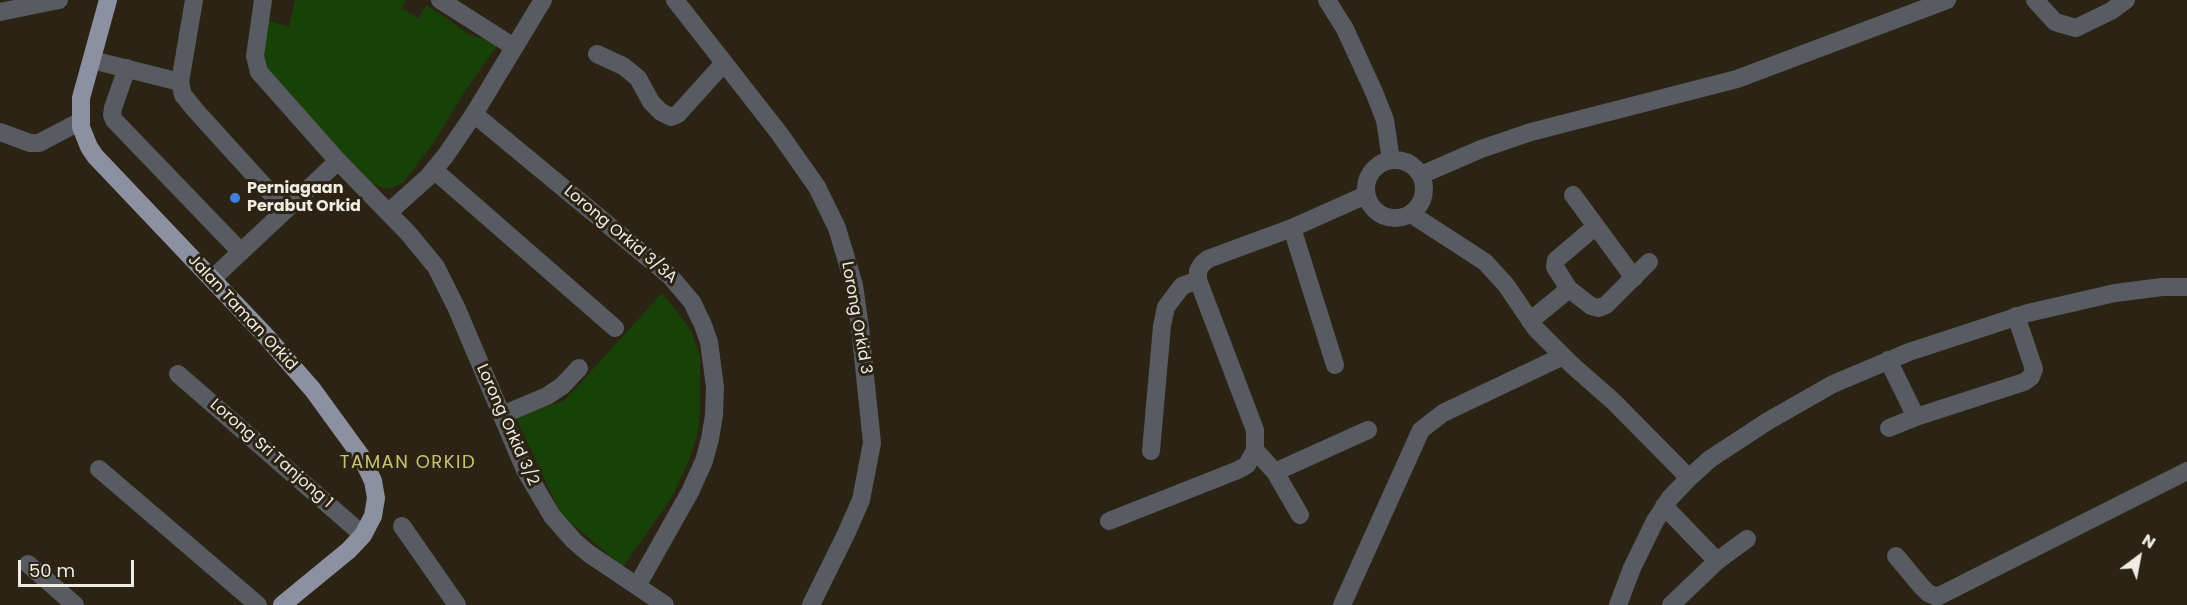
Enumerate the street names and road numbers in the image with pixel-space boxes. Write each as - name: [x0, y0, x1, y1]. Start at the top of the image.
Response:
- street label: Lorong Orkid 3/3A: [560, 182, 680, 288]
- street label: Jalan Taman Orkid: [183, 251, 301, 375]
- street label: Lorong Orkid 3: [837, 260, 875, 376]
- street label: Lorong Orkid 3/2: [472, 361, 542, 489]
- street label: Lorong Sri Tanjong 1: [206, 395, 336, 513]

